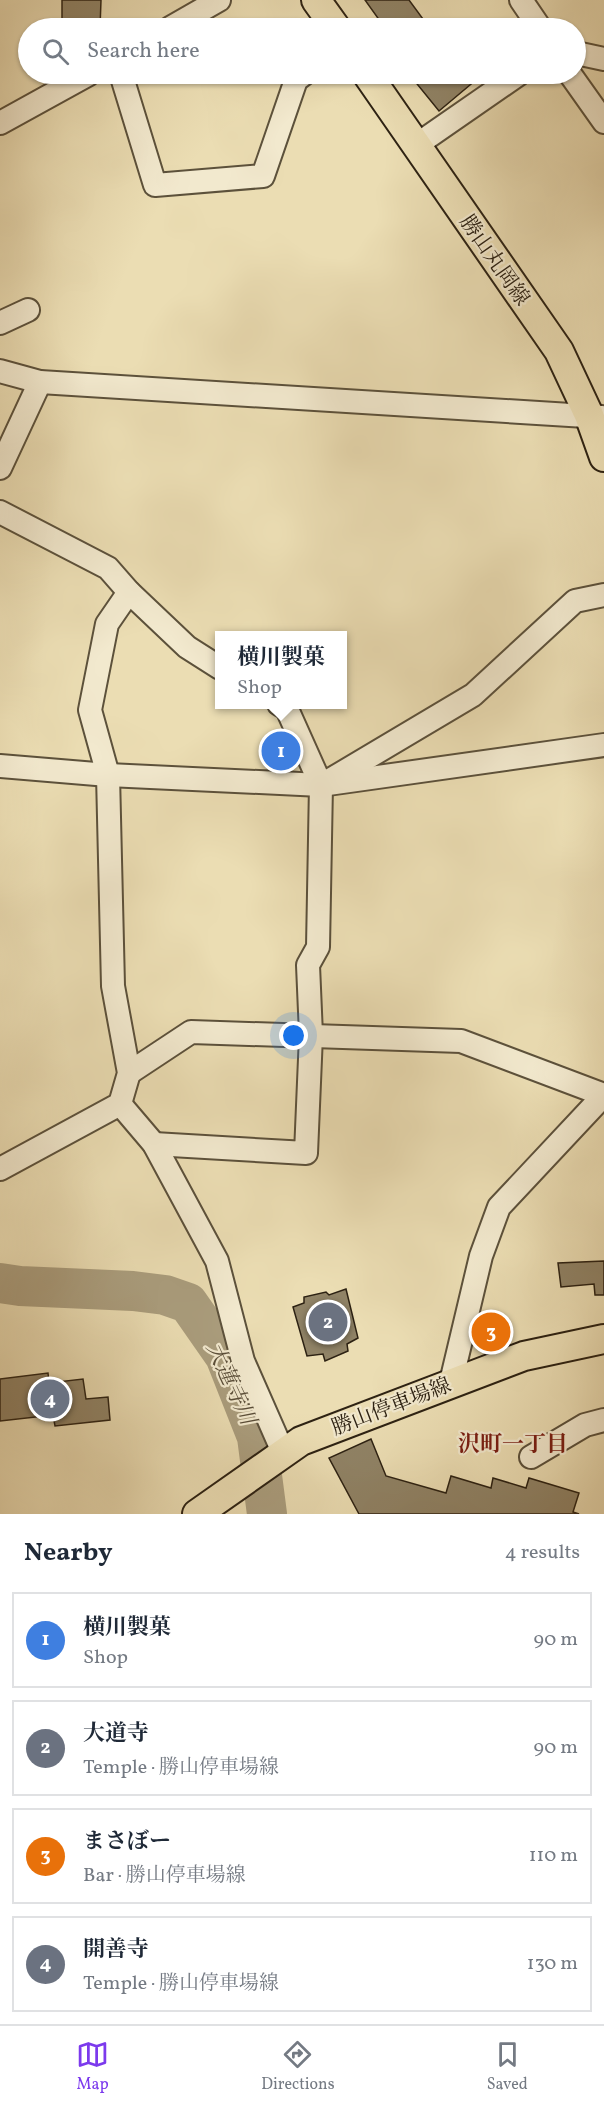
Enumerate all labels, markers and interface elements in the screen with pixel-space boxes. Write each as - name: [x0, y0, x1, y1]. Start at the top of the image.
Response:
- search box: [18, 18, 586, 84]
- icon: search: [39, 35, 72, 68]
- text: Search here: [87, 36, 200, 67]
- street label: 勝山丸岡線: [452, 210, 536, 312]
- popup: [215, 631, 347, 709]
- text: 横川製菓: [237, 643, 325, 674]
- text: Shop: [237, 674, 282, 702]
- pin: 1: [262, 728, 300, 774]
- your location: [279, 1021, 308, 1050]
- pin: 2: [308, 1300, 348, 1344]
- pin: 3: [472, 1310, 510, 1354]
- water label: 大蓮寺川: [197, 1338, 263, 1432]
- street label: 勝山停車場線: [328, 1371, 456, 1444]
- pin: 4: [31, 1376, 70, 1422]
- district label: 沢町一丁目: [458, 1430, 568, 1461]
- text: Nearby: [24, 1535, 113, 1571]
- text: 4 results: [505, 1539, 580, 1567]
- text: 横川製菓: [83, 1613, 171, 1644]
- text: 1: [41, 1626, 50, 1654]
- text: 90 m: [534, 1626, 578, 1654]
- text: Shop: [83, 1644, 128, 1672]
- text: 大道寺: [83, 1719, 149, 1750]
- text: 2: [40, 1734, 51, 1762]
- text: 90 m: [534, 1734, 578, 1762]
- text: Temple · 勝山停車場線: [83, 1754, 279, 1782]
- text: まさぼー: [83, 1827, 171, 1858]
- text: 3: [40, 1842, 51, 1870]
- text: 110 m: [529, 1842, 578, 1870]
- text: Bar · 勝山停車場線: [83, 1862, 246, 1890]
- text: 開善寺: [83, 1935, 149, 1966]
- text: 4: [39, 1950, 52, 1978]
- text: 130 m: [527, 1950, 578, 1978]
- text: Temple · 勝山停車場線: [83, 1970, 279, 1998]
- tab: Map: [76, 2038, 109, 2096]
- tab: Directions: [261, 2038, 335, 2096]
- tab: Saved: [487, 2038, 528, 2096]

